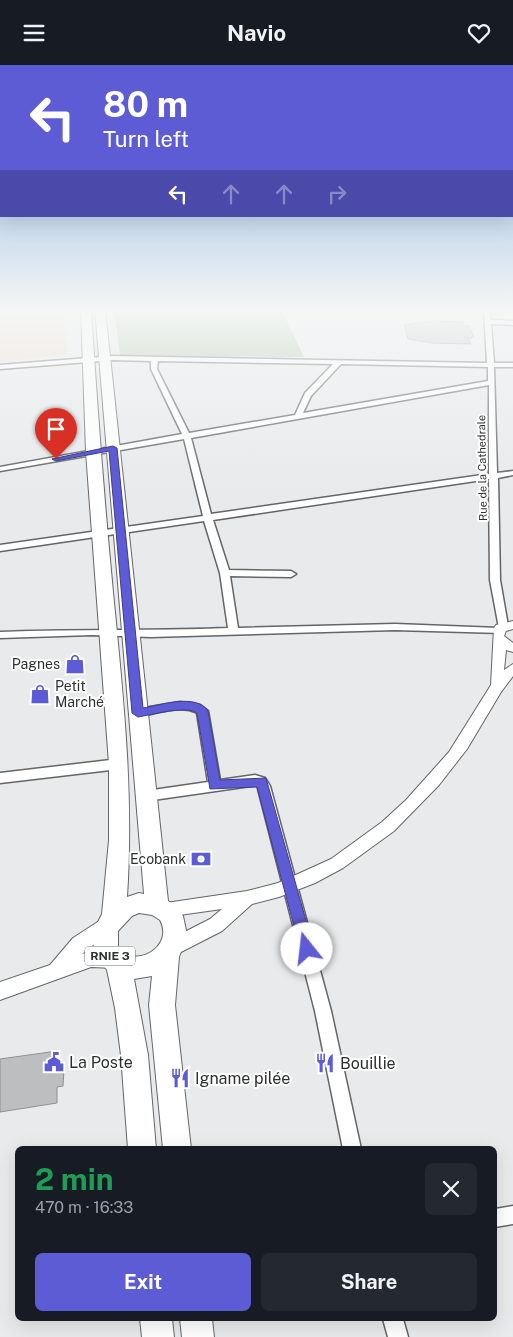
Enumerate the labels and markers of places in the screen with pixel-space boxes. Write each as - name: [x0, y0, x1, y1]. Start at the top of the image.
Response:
- pin: [35, 408, 77, 459]
- shop icon: Pagnes: [64, 653, 86, 675]
- place label: Pagnes: [12, 656, 60, 672]
- place label: Petit Marché: [55, 678, 104, 710]
- shop icon: Petit Marché: [29, 683, 51, 705]
- bank icon: Ecobank: [190, 848, 212, 870]
- place label: Ecobank: [130, 851, 186, 867]
- public building icon: La Poste: [43, 1051, 65, 1073]
- restaurant icon: Bouillie: [314, 1052, 336, 1074]
- place label: La Poste: [69, 1053, 133, 1072]
- place label: Bouillie: [340, 1054, 396, 1073]
- restaurant icon: Igname pilée: [169, 1067, 191, 1089]
- place label: Igname pilée: [195, 1069, 290, 1088]

